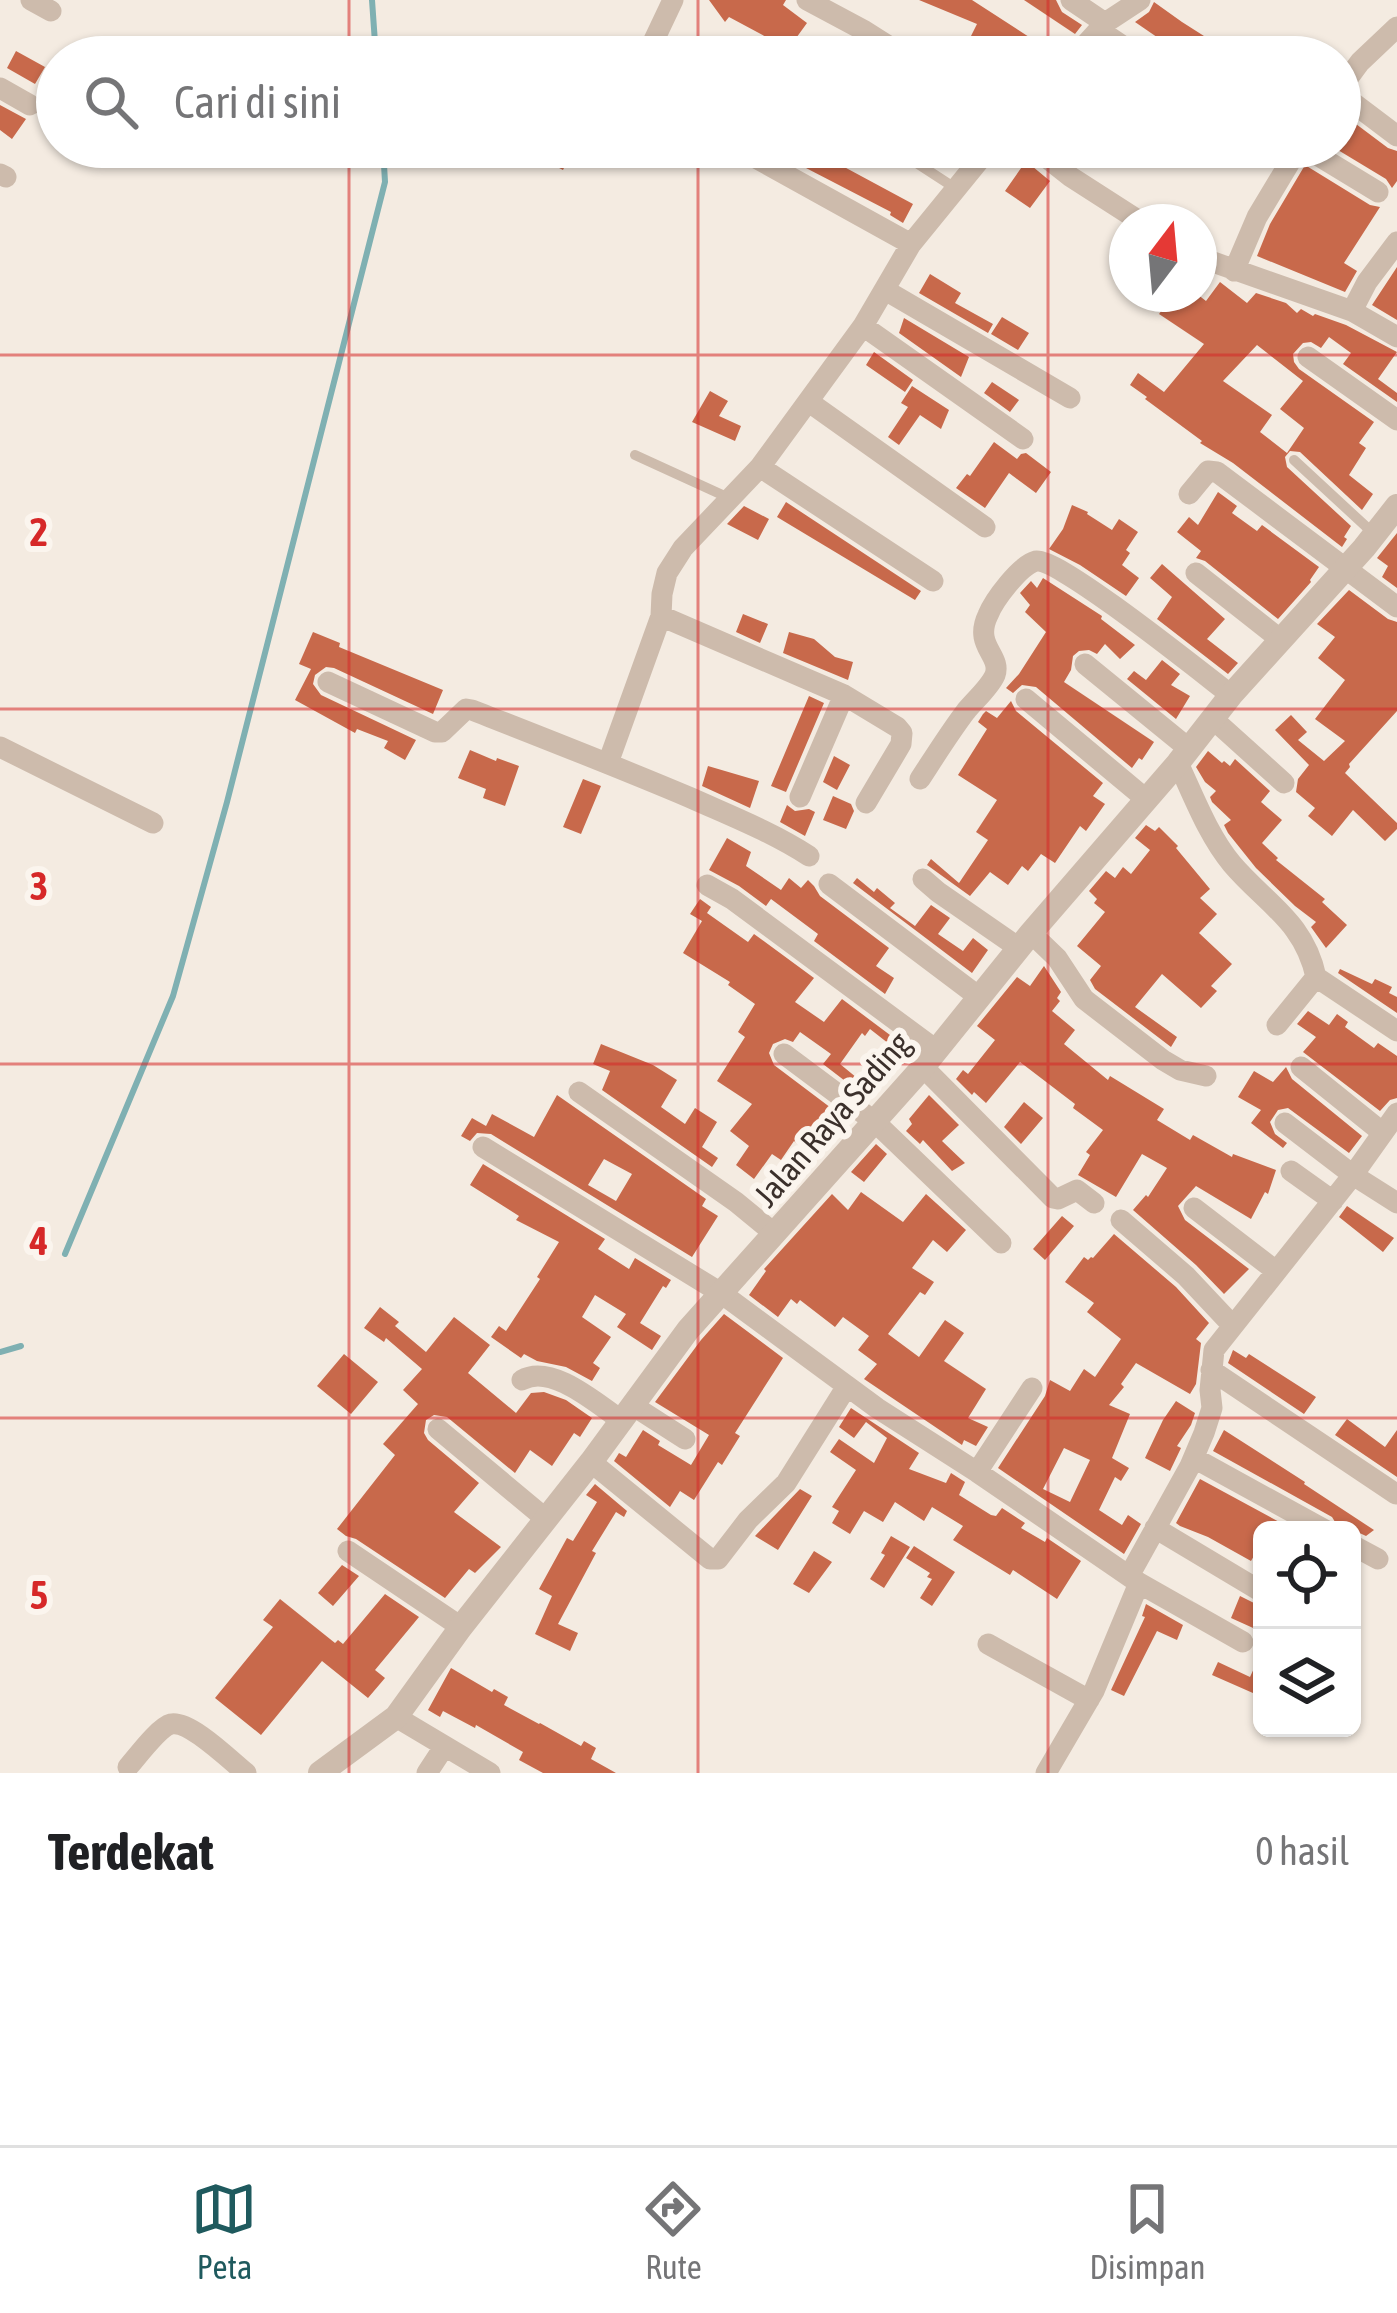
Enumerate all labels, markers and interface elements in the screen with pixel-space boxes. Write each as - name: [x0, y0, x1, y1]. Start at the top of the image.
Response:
- search box: [36, 36, 1361, 168]
- icon: search: [78, 69, 144, 135]
- text: Cari di sini: [174, 76, 341, 128]
- north arrow: [1109, 204, 1217, 312]
- text: 2: [30, 510, 48, 554]
- text: 3: [30, 864, 48, 908]
- street label: Jalan Raya Sading: [746, 1024, 918, 1214]
- text: 4: [29, 1219, 48, 1263]
- map controls: [1253, 1521, 1361, 1737]
- button: locate: [1253, 1521, 1361, 1629]
- text: 5: [30, 1573, 48, 1617]
- button: layers: [1253, 1629, 1361, 1737]
- text: Terdekat: [48, 1822, 214, 1881]
- text: 0 hasil: [1255, 1829, 1349, 1873]
- tab: Peta: [191, 2176, 257, 2286]
- tab: Rute: [640, 2176, 706, 2286]
- tab: Disimpan: [1089, 2176, 1205, 2286]

